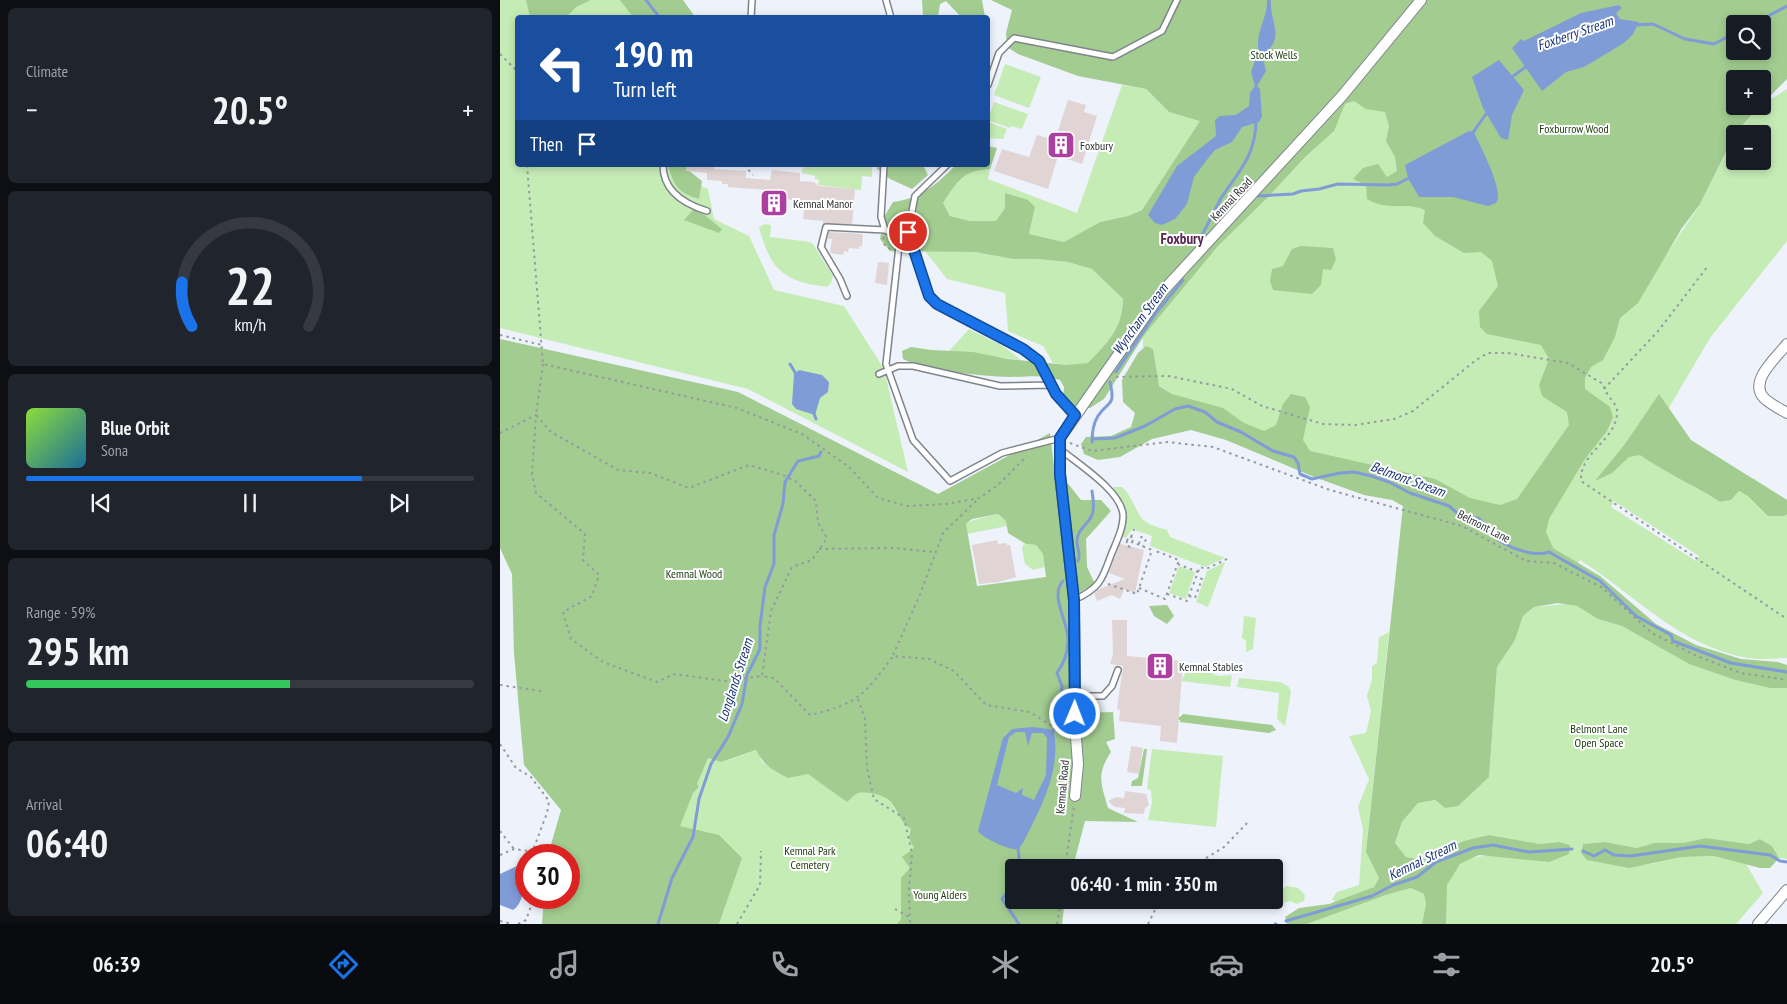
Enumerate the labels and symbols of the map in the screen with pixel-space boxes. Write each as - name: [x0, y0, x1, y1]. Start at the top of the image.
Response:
- water label: Foxberry Stream: [1535, 11, 1616, 54]
- park label: Stock Wells: [1251, 47, 1297, 62]
- park label: Foxburrow Wood: [1539, 121, 1609, 136]
- building icon: Foxbury: [1046, 130, 1076, 160]
- place label: Foxbury: [1080, 138, 1114, 153]
- street label: Kemnal Road: [1207, 174, 1255, 224]
- building icon: Kemnal Manor: [759, 188, 789, 218]
- place label: Kemnal Manor: [793, 196, 854, 211]
- pin: [887, 211, 929, 253]
- district label: Foxbury: [1161, 229, 1204, 248]
- water label: Wyncham Stream: [1108, 279, 1172, 358]
- water label: Belmont Stream: [1368, 457, 1449, 501]
- street label: Belmont Lane: [1455, 506, 1513, 546]
- park label: Kemnal Wood: [666, 566, 722, 581]
- water label: Longlands Stream: [713, 635, 757, 724]
- building icon: Kemnal Stables: [1145, 651, 1175, 681]
- place label: Kemnal Stables: [1179, 659, 1243, 674]
- position arrow: [1048, 687, 1100, 739]
- park label: Belmont Lane Open Space: [1570, 721, 1628, 750]
- street label: Kemnal Road: [1052, 759, 1072, 815]
- water label: Kemnal Stream: [1385, 835, 1460, 884]
- park label: Kemnal Park Cemetery: [784, 843, 836, 872]
- speed limit sign: 30: [515, 844, 580, 909]
- park label: Young Alders: [913, 887, 967, 902]

